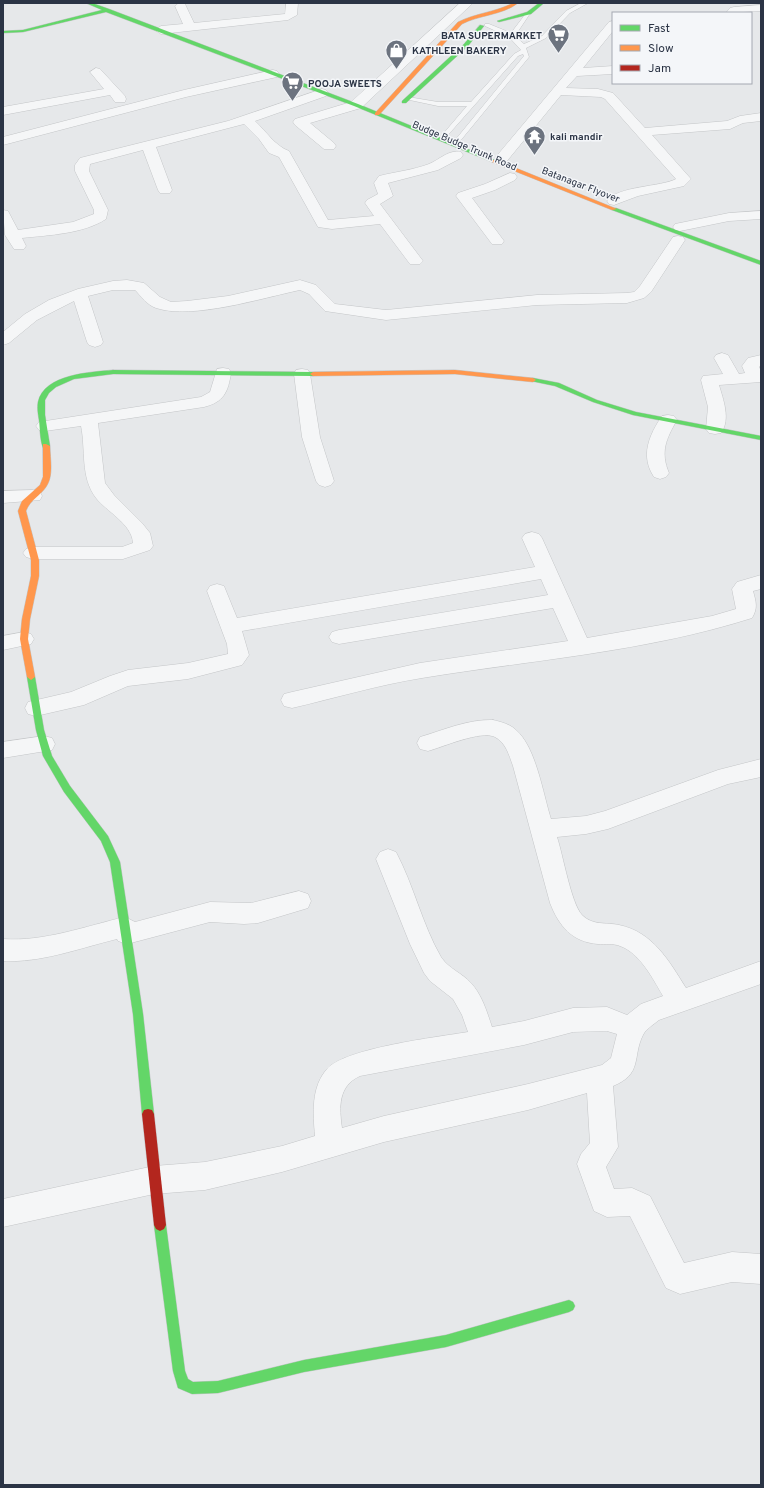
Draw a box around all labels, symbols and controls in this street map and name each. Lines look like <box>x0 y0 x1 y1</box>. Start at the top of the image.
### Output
legend <box>612 12 752 84</box>
text: Fast <box>648 21 670 37</box>
supermarket icon: BATA SUPERMARKET <box>545 22 571 55</box>
place label: BATA SUPERMARKET <box>441 30 542 43</box>
shop icon: KATHLEEN BAKERY <box>383 37 409 70</box>
text: Slow <box>648 41 674 57</box>
place label: KATHLEEN BAKERY <box>412 45 507 58</box>
text: Jam <box>648 61 671 77</box>
supermarket icon: POOJA SWEETS <box>280 70 306 103</box>
place label: POOJA SWEETS <box>308 78 382 91</box>
street label: Budge Budge Trunk Road <box>410 118 519 174</box>
temple icon: kali mandir <box>521 123 547 156</box>
place label: kali mandir <box>550 131 603 144</box>
street label: Batanagar Flyover <box>540 165 621 206</box>

